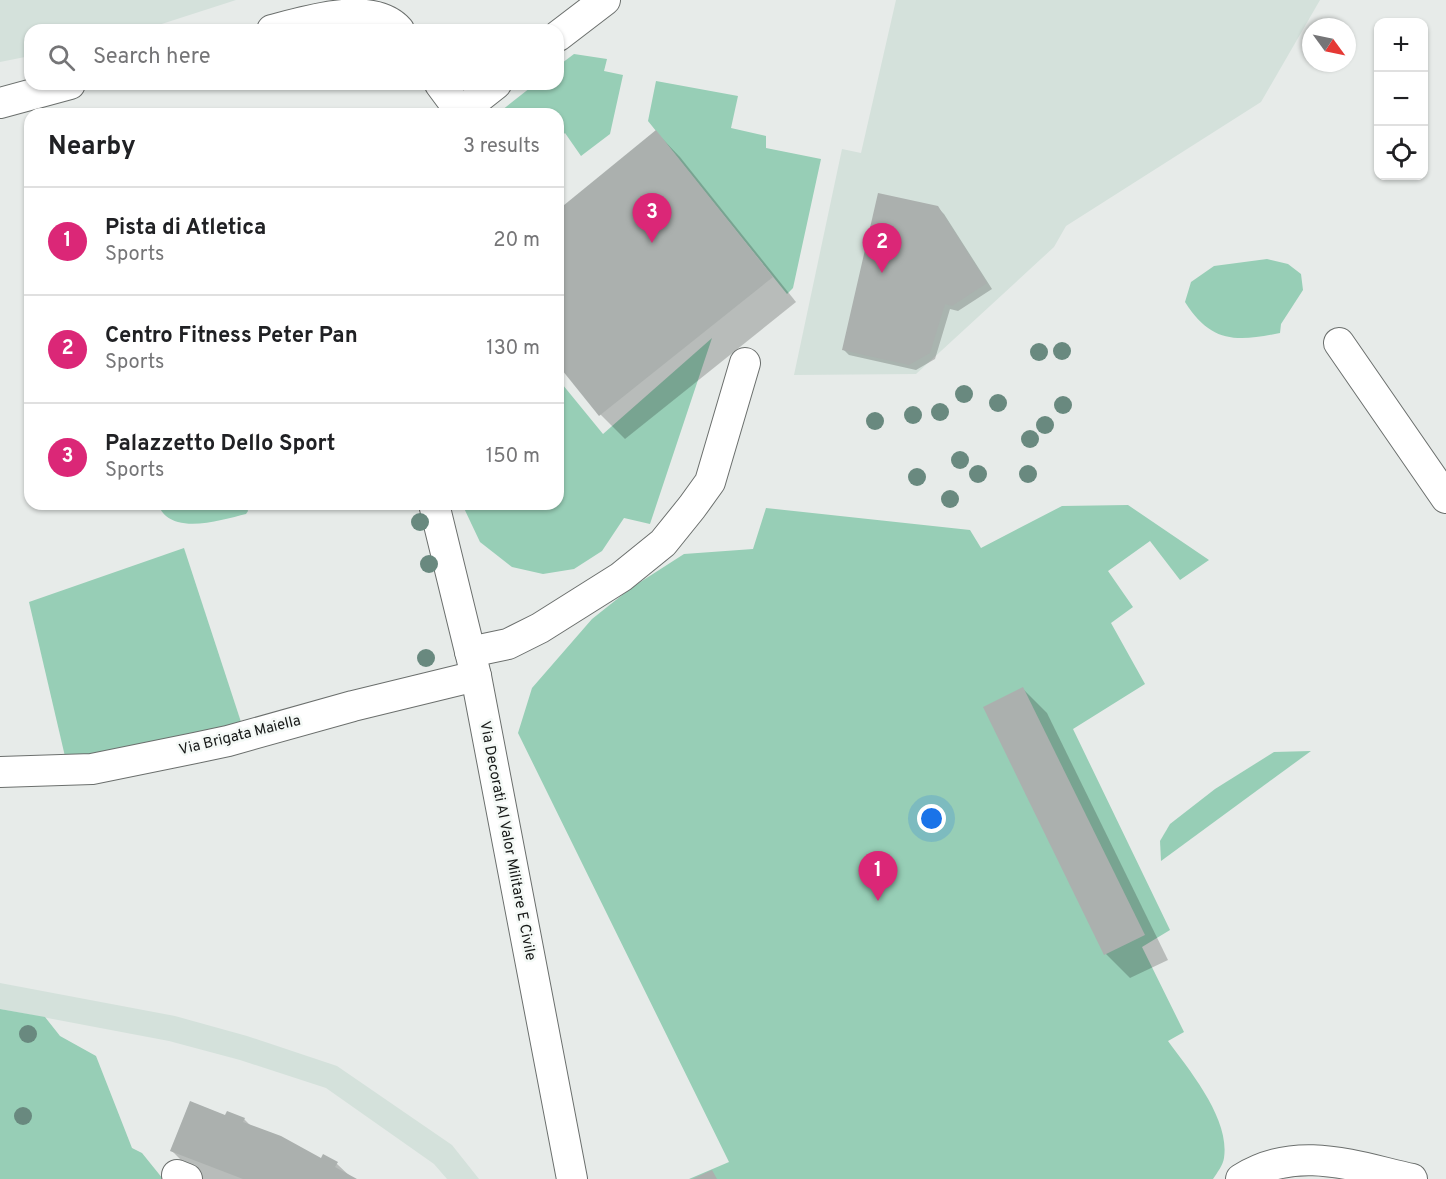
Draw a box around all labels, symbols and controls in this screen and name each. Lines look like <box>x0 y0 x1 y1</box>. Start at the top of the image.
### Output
north arrow <box>1302 18 1356 72</box>
map controls <box>1374 18 1428 180</box>
button: + <box>1374 18 1428 72</box>
search box <box>24 24 564 90</box>
icon: search <box>45 41 78 74</box>
text: Search here <box>93 44 211 71</box>
button: − <box>1374 72 1428 126</box>
button: locate <box>1374 126 1428 180</box>
text: Nearby <box>48 131 136 164</box>
text: 3 results <box>463 134 540 160</box>
pin: 3 <box>632 194 672 243</box>
text: Pista di Atletica <box>105 215 266 242</box>
pin: 2 <box>862 224 902 273</box>
text: 1 <box>64 228 72 254</box>
text: 20 m <box>493 228 540 254</box>
text: Sports <box>105 242 165 268</box>
text: Centro Fitness Peter Pan <box>105 323 358 350</box>
text: 2 <box>61 336 74 362</box>
text: 130 m <box>486 336 540 362</box>
text: Sports <box>105 350 165 376</box>
text: Palazzetto Dello Sport <box>105 431 335 458</box>
text: 3 <box>62 444 74 470</box>
text: 150 m <box>486 444 540 470</box>
text: Sports <box>105 458 165 484</box>
street label: Via Brigata Maiella <box>177 712 303 760</box>
street label: Via Decorati Al Valor Militare E Civile <box>474 720 540 962</box>
your location <box>917 804 946 833</box>
pin: 1 <box>858 852 898 901</box>

